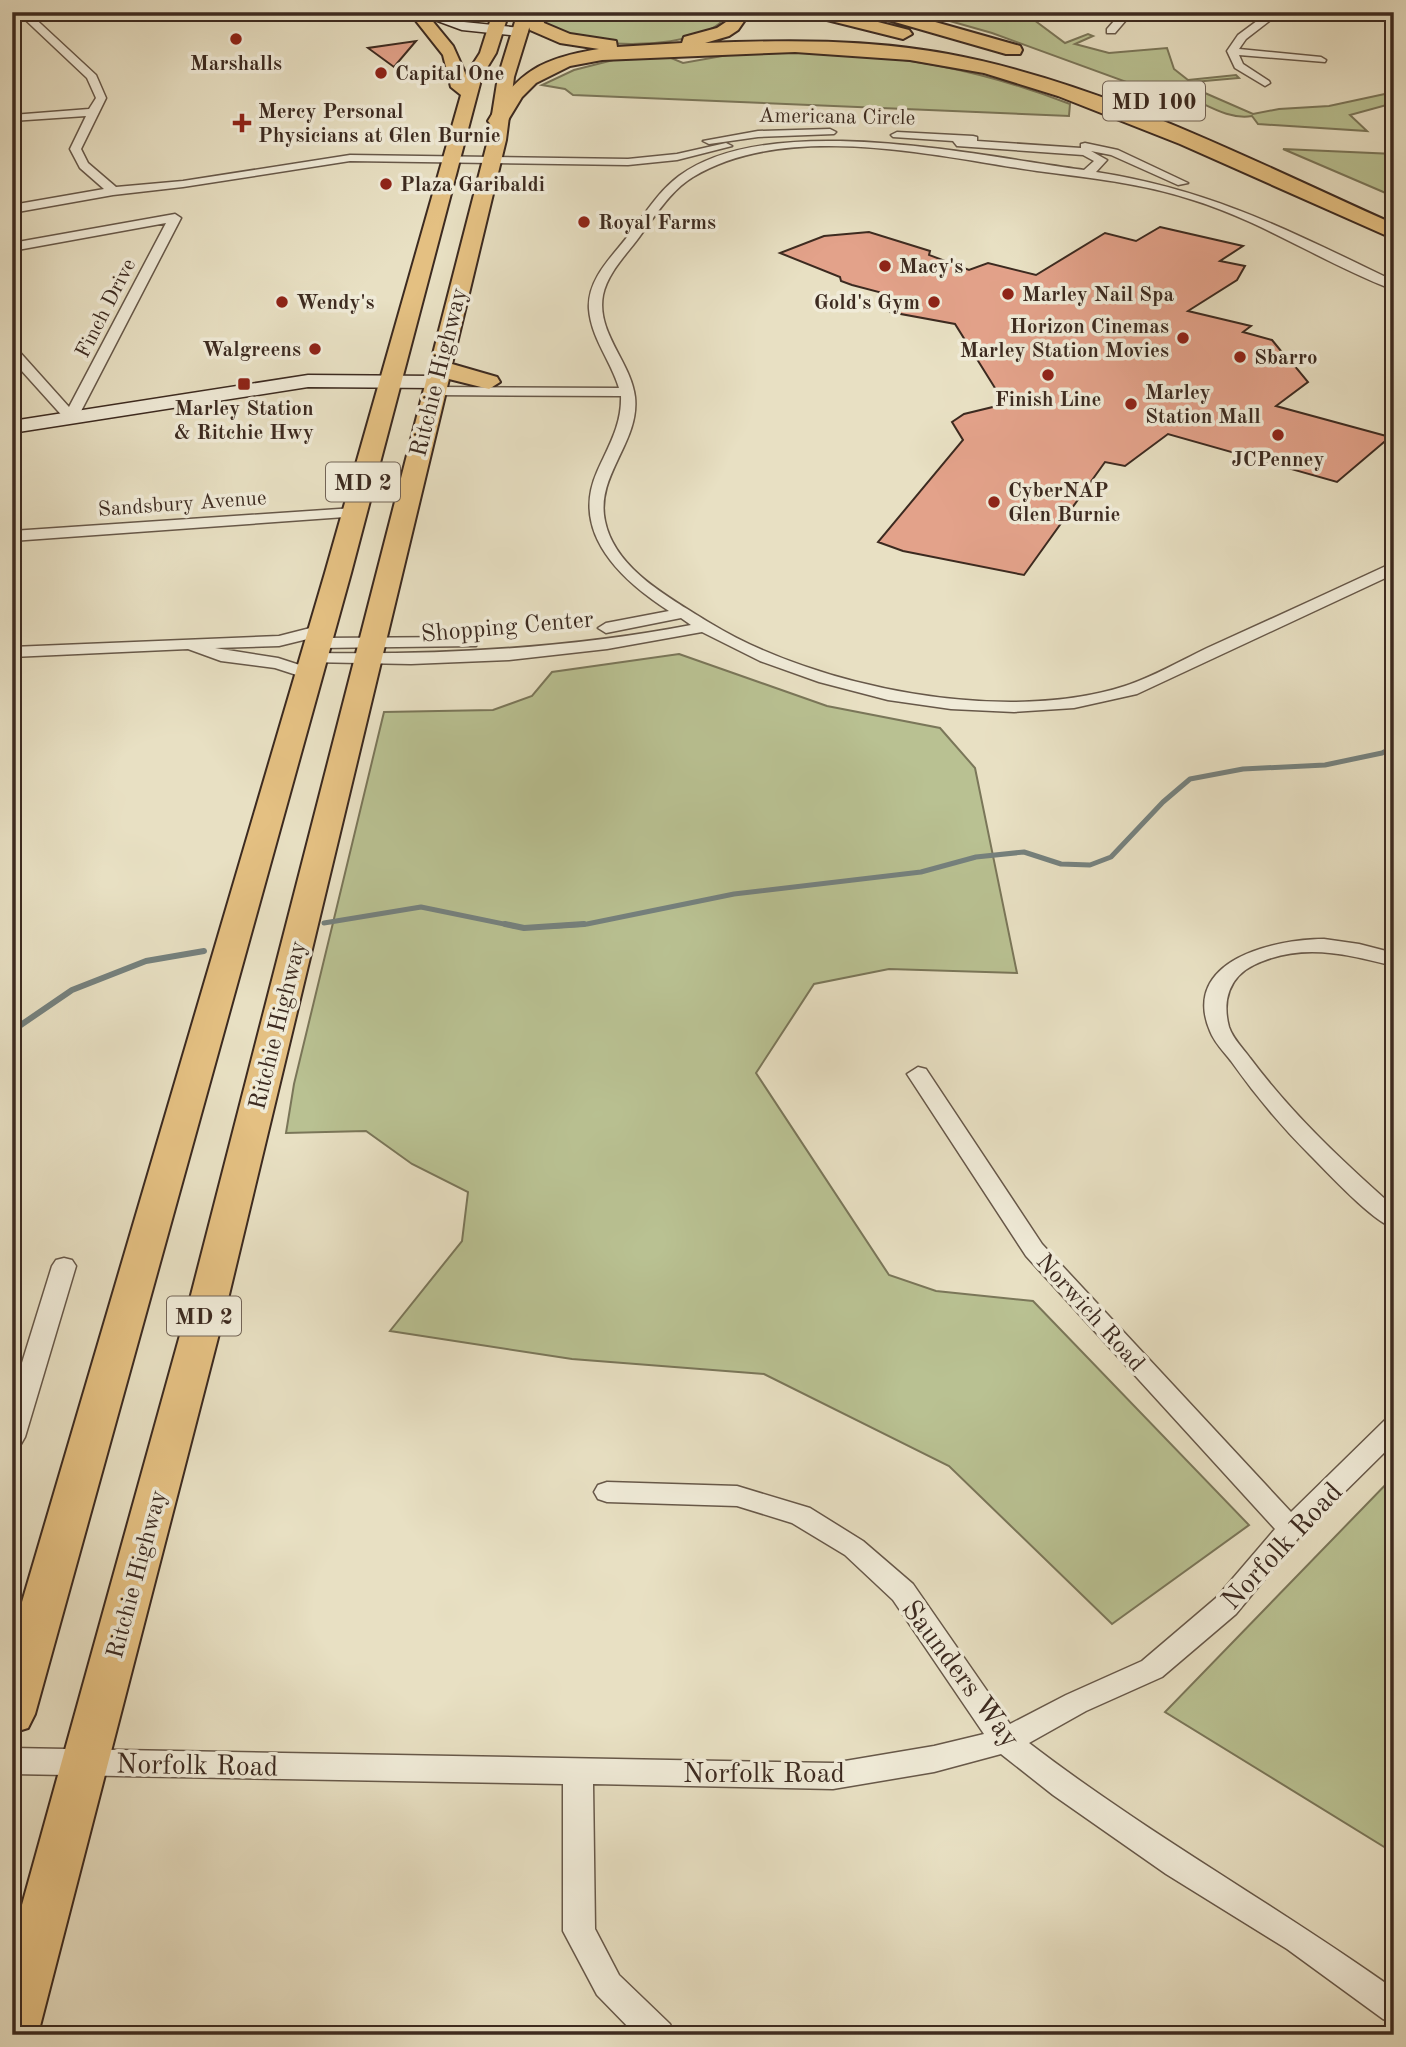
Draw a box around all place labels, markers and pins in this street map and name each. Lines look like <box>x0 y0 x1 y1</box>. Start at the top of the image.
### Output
marker: Marshalls <box>228 31 244 47</box>
place label: Marshalls <box>190 54 282 75</box>
place label: Capital One <box>395 64 504 85</box>
marker: Capital One <box>373 65 389 81</box>
place label: Mercy Personal Physicians at Glen Burnie <box>258 102 501 147</box>
marker: Mercy Personal Physicians at Glen Burnie <box>232 113 252 133</box>
place label: Plaza Garibaldi <box>400 175 545 196</box>
marker: Plaza Garibaldi <box>378 176 394 192</box>
place label: Royal Farms <box>598 213 716 234</box>
marker: Royal Farms <box>576 214 592 230</box>
place label: Macy's <box>899 257 963 278</box>
marker: Macy's <box>877 258 893 274</box>
place label: Marley Nail Spa <box>1022 285 1174 306</box>
marker: Marley Nail Spa <box>1000 286 1016 302</box>
place label: Wendy's <box>296 293 375 314</box>
place label: Gold's Gym <box>814 293 920 314</box>
marker: Wendy's <box>274 294 290 310</box>
marker: Gold's Gym <box>926 294 942 310</box>
place label: Horizon Cinemas Marley Station Movies <box>960 317 1169 362</box>
marker: Horizon Cinemas Marley Station Movies <box>1175 330 1191 346</box>
place label: Walgreens <box>202 340 301 361</box>
marker: Walgreens <box>307 341 323 357</box>
place label: Sbarro <box>1254 348 1318 369</box>
marker: Sbarro <box>1232 349 1248 365</box>
marker: Finish Line <box>1040 367 1056 383</box>
marker: Marley Station & Ritchie Hwy <box>236 376 252 392</box>
place label: Marley Station Mall <box>1145 383 1261 428</box>
place label: Finish Line <box>995 390 1101 411</box>
marker: Marley Station Mall <box>1123 396 1139 412</box>
place label: Marley Station & Ritchie Hwy <box>174 399 314 444</box>
marker: JCPenney <box>1270 427 1286 443</box>
place label: JCPenney <box>1231 450 1325 471</box>
place label: CyberNAP Glen Burnie <box>1008 481 1120 526</box>
marker: CyberNAP Glen Burnie <box>986 494 1002 510</box>

